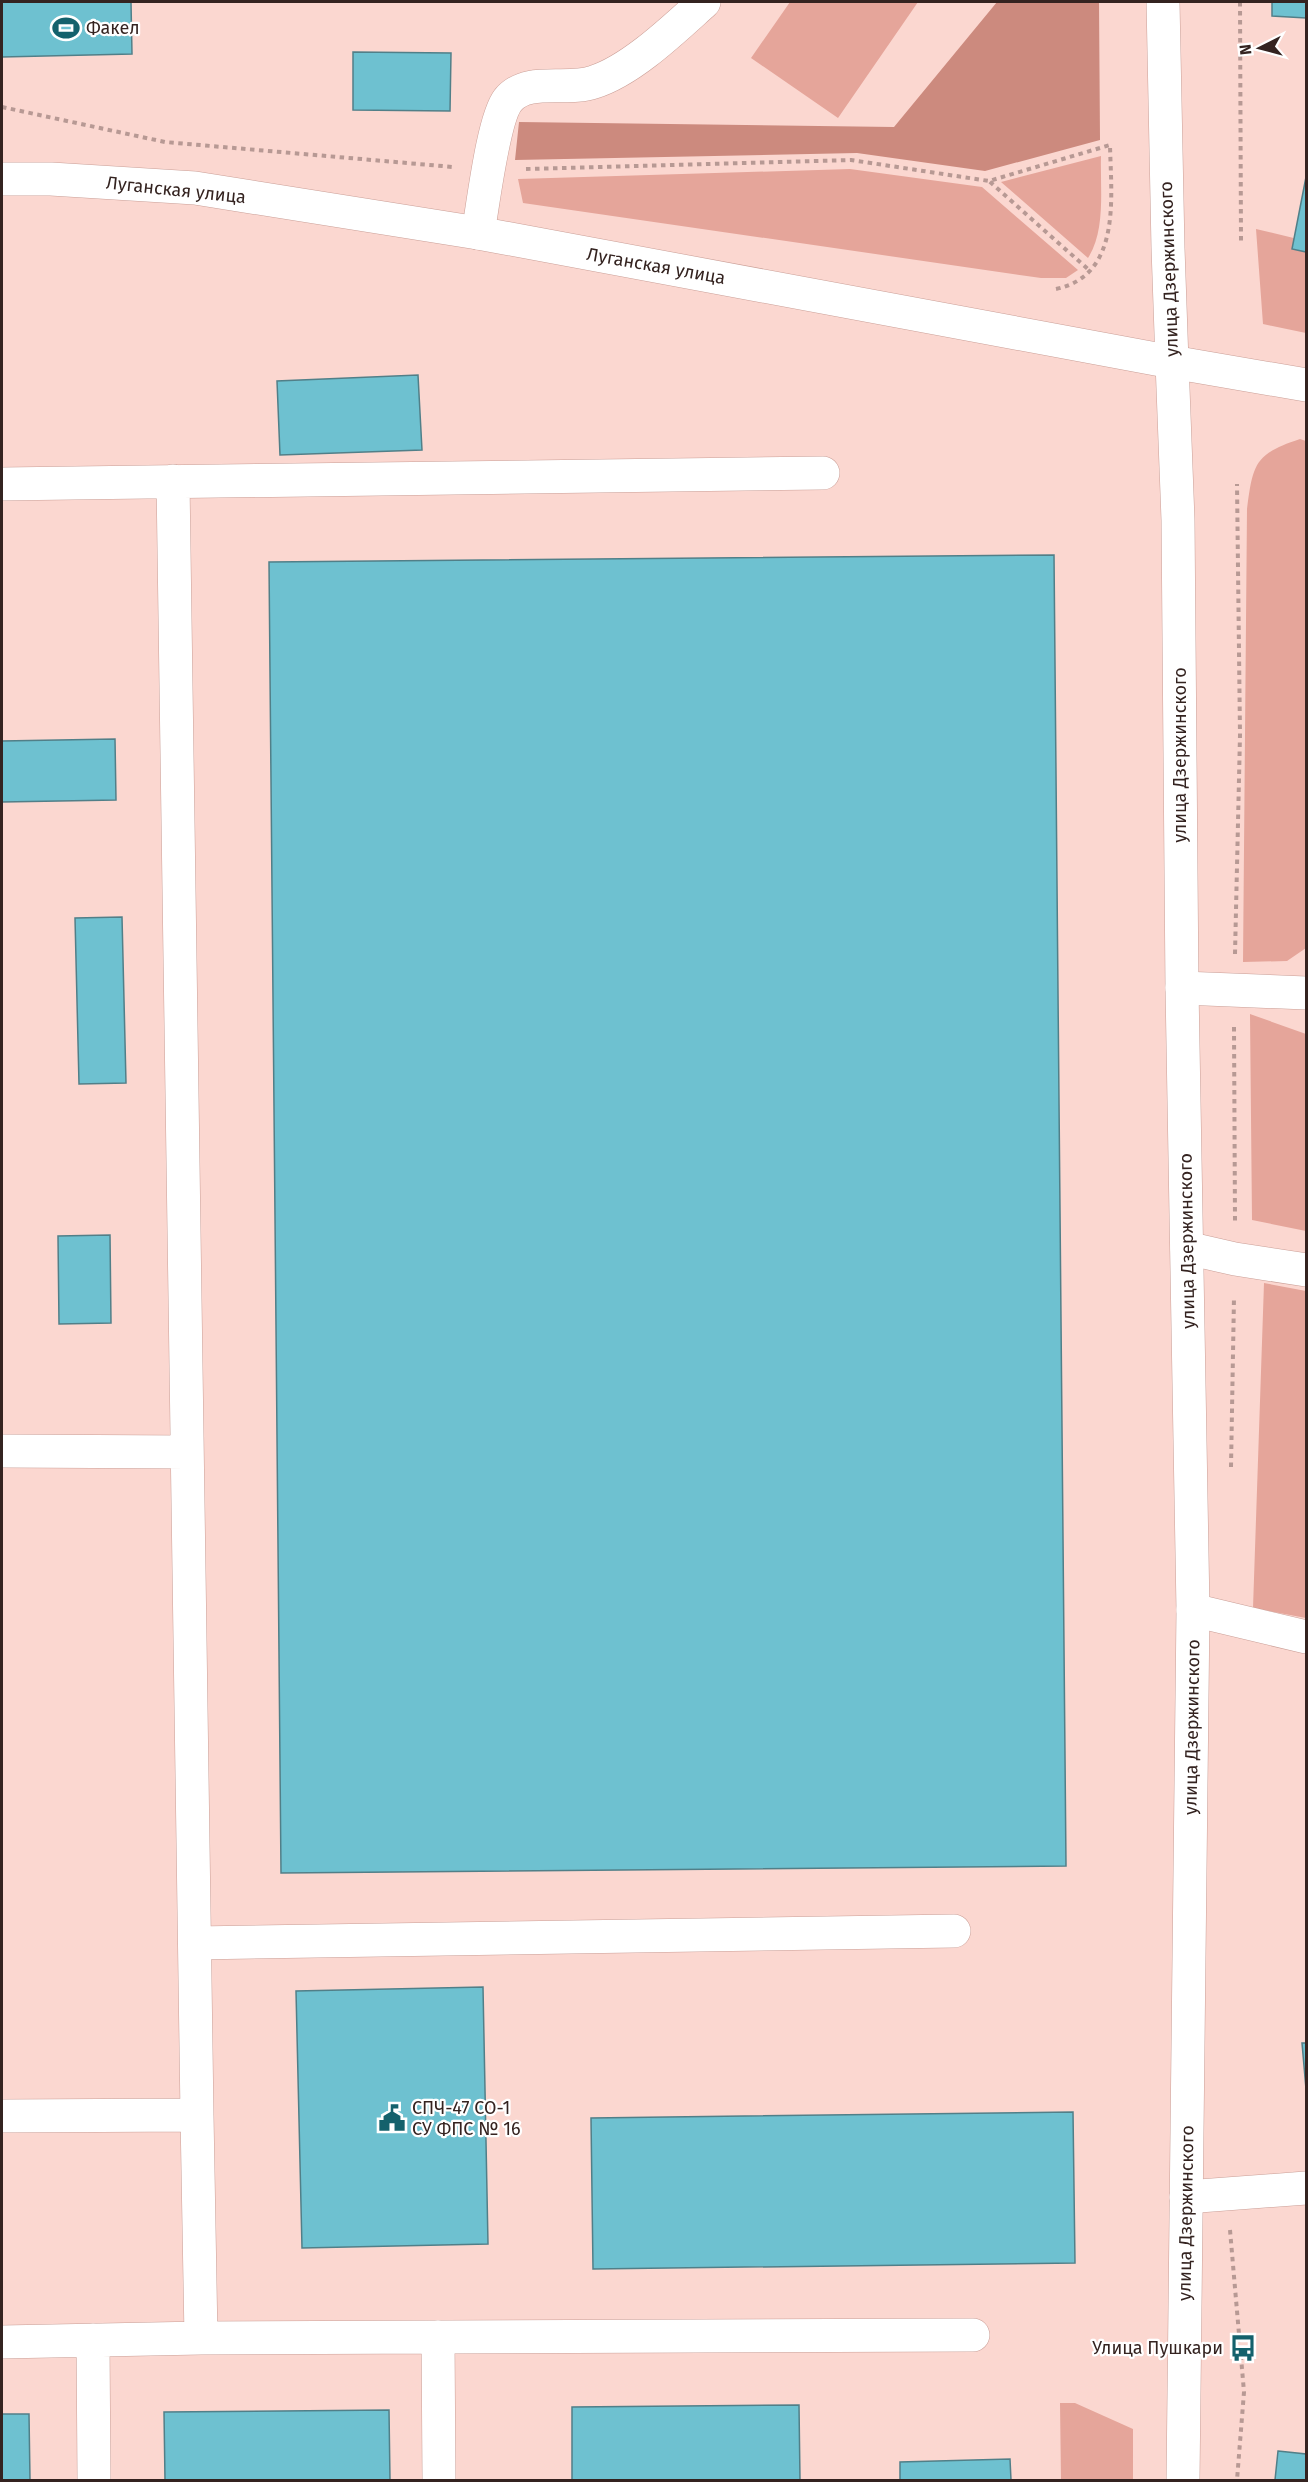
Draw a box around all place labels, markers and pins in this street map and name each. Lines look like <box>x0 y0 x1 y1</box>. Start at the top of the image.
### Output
sports icon: Факел <box>51 13 81 43</box>
place label: Факел <box>86 17 140 39</box>
place label: СПЧ-47 СО-1 СУ ФПС № 16 <box>412 2097 521 2140</box>
public building icon: СПЧ-47 СО-1 СУ ФПС № 16 <box>377 2103 407 2133</box>
bus stop icon: Улица Пушкари <box>1228 2333 1258 2363</box>
place label: Улица Пушкари <box>1092 2337 1223 2359</box>

